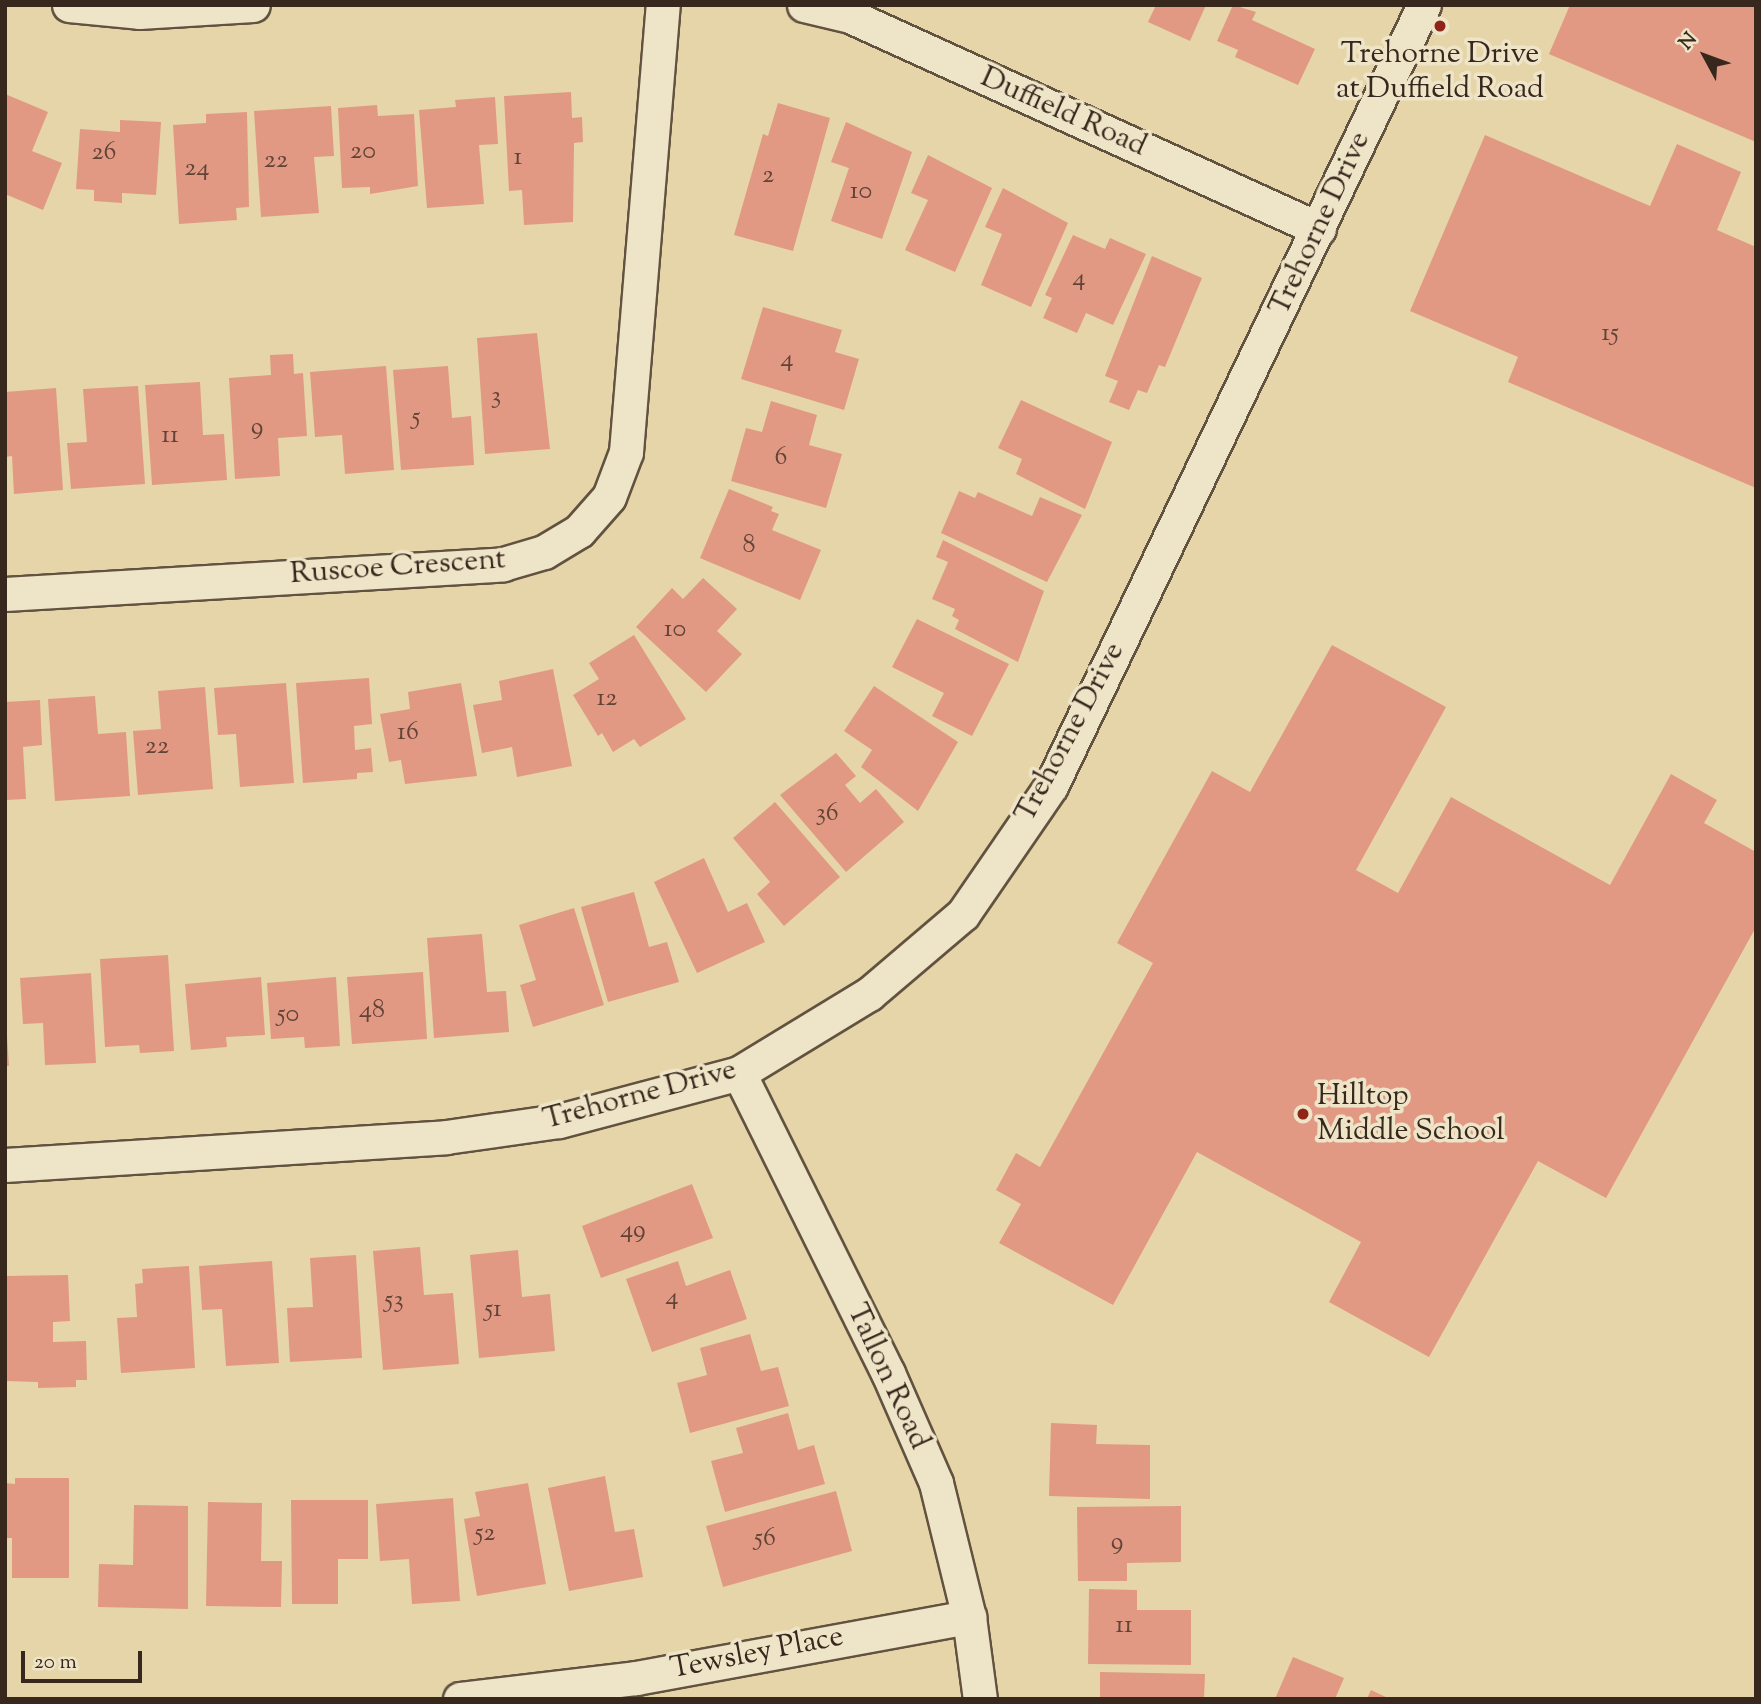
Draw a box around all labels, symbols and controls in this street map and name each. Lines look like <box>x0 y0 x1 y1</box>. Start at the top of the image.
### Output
marker: Trehorne Drive at Duffield Road <box>1432 18 1448 34</box>
north arrow <box>1670 21 1740 91</box>
text: N <box>1674 27 1704 56</box>
place label: Trehorne Drive at Duffield Road <box>1336 37 1544 107</box>
street label: Duffield Road <box>974 60 1152 166</box>
street label: Trehorne Drive <box>1263 126 1379 322</box>
house number: 20 <box>350 136 376 168</box>
house number: 26 <box>91 137 117 169</box>
house number: 1 <box>514 142 522 174</box>
house number: 22 <box>264 145 288 177</box>
house number: 24 <box>184 153 210 185</box>
house number: 2 <box>762 160 774 192</box>
house number: 10 <box>850 176 872 208</box>
house number: 4 <box>1072 263 1086 295</box>
house number: 15 <box>1601 318 1619 350</box>
house number: 4 <box>780 344 794 376</box>
house number: 3 <box>491 381 501 413</box>
house number: 5 <box>412 402 420 434</box>
house number: 9 <box>251 412 263 444</box>
house number: 11 <box>161 420 179 452</box>
house number: 6 <box>775 442 787 474</box>
house number: 8 <box>743 530 755 562</box>
street label: Ruscoe Crescent <box>289 543 507 593</box>
house number: 10 <box>664 614 686 646</box>
street label: Trehorne Drive <box>1009 637 1133 829</box>
house number: 12 <box>596 683 618 715</box>
house number: 16 <box>397 717 419 749</box>
house number: 22 <box>145 731 169 763</box>
house number: 36 <box>815 798 839 830</box>
house number: 48 <box>359 995 385 1027</box>
house number: 50 <box>277 999 299 1031</box>
street label: Trehorne Drive <box>539 1053 741 1139</box>
place label: Hilltop Middle School <box>1317 1079 1505 1150</box>
marker: Hilltop Middle School <box>1295 1106 1311 1122</box>
house number: 49 <box>620 1215 646 1247</box>
house number: 4 <box>665 1282 679 1314</box>
house number: 53 <box>384 1285 404 1317</box>
house number: 51 <box>484 1294 502 1326</box>
street label: Tallon Road <box>838 1298 936 1456</box>
house number: 52 <box>474 1518 496 1550</box>
house number: 56 <box>754 1523 776 1555</box>
house number: 9 <box>1111 1527 1123 1559</box>
house number: 11 <box>1115 1610 1133 1642</box>
street label: Tewsley Place <box>667 1620 847 1688</box>
scale bar <box>24 1638 145 1682</box>
text: 20 m <box>34 1648 77 1678</box>

